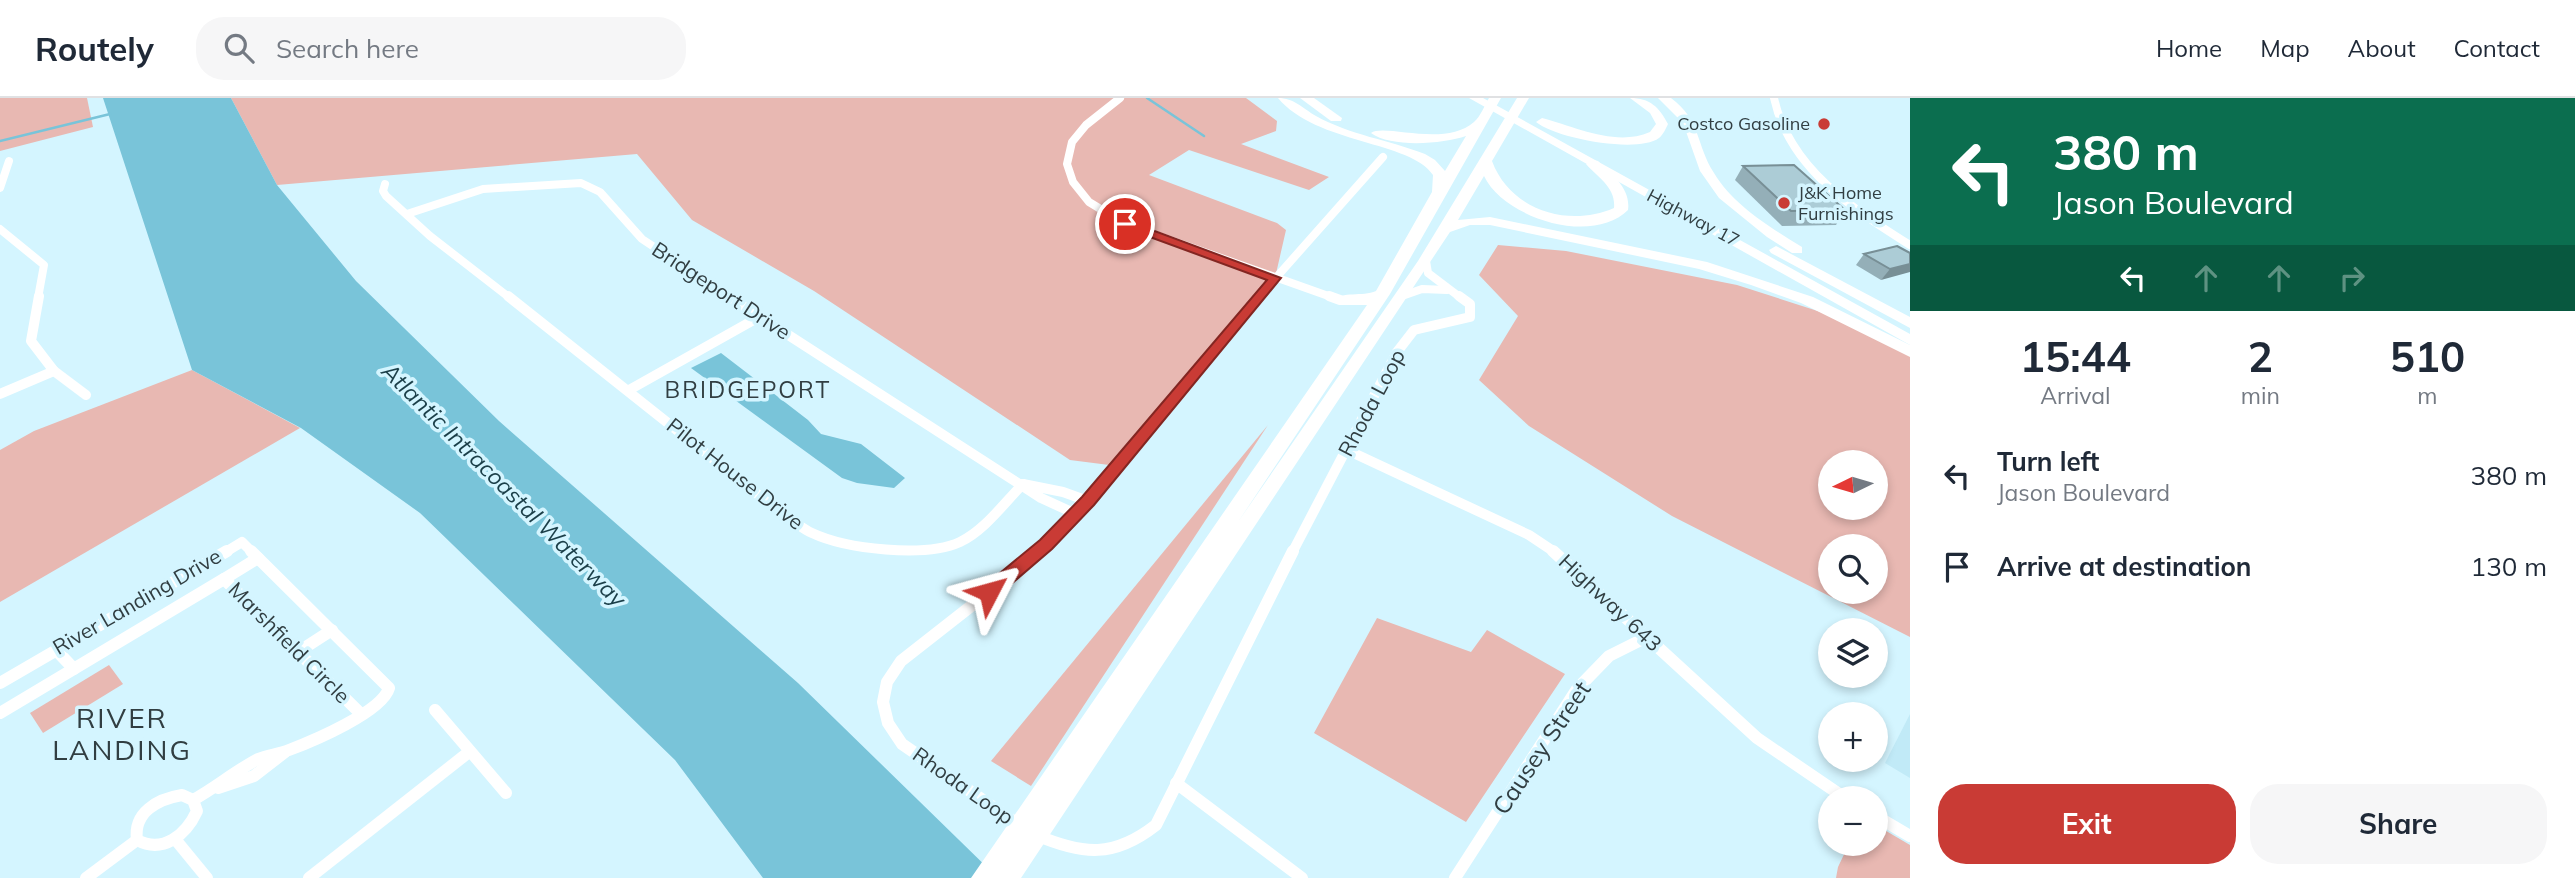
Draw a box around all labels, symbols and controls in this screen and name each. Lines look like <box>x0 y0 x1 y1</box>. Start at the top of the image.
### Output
search box <box>196 17 686 80</box>
text: Routely <box>35 28 154 69</box>
icon: search <box>220 29 258 67</box>
text: Search here <box>276 32 419 65</box>
text: Home <box>2156 33 2222 63</box>
text: Map <box>2260 33 2310 63</box>
text: About <box>2348 33 2416 63</box>
text: Contact <box>2454 33 2540 63</box>
place label: Costco Gasoline <box>1677 112 1810 135</box>
marker: Costco Gasoline <box>1816 116 1832 132</box>
text: 380 m <box>2053 121 2199 182</box>
icon: left <box>1938 126 2029 217</box>
place label: J&K Home Furnishings <box>1798 181 1894 225</box>
text: Jason Boulevard <box>2053 182 2294 222</box>
street label: Highway 17 <box>1643 184 1743 252</box>
pin <box>1095 194 1155 254</box>
marker: J&K Home Furnishings <box>1776 195 1792 211</box>
icon: arrive <box>1106 205 1144 243</box>
street label: Bridgeport Drive <box>647 236 796 345</box>
icon: left <box>2114 259 2152 297</box>
icon: ahead <box>2187 259 2225 297</box>
icon: ahead <box>2260 259 2298 297</box>
icon: right <box>2333 259 2371 297</box>
text: 15:44 <box>2020 330 2131 383</box>
text: 2 <box>2248 330 2273 383</box>
text: 510 <box>2390 330 2465 383</box>
street label: Rhoda Loop <box>1332 345 1410 460</box>
water label: Atlantic Intracoastal Waterway <box>375 356 633 613</box>
district label: BRIDGEPORT <box>665 375 831 404</box>
text: Arrival <box>2040 381 2111 410</box>
text: min <box>2241 381 2280 410</box>
text: m <box>2417 381 2438 410</box>
street label: Pilot House Drive <box>662 412 809 535</box>
text: Turn left <box>1997 445 2099 478</box>
north arrow <box>1818 450 1888 520</box>
map controls <box>1818 450 1888 856</box>
icon: left <box>1938 457 1976 495</box>
text: 380 m <box>2471 459 2547 492</box>
text: Jason Boulevard <box>1997 478 2170 507</box>
button: search <box>1818 534 1888 604</box>
street label: River Landing Drive <box>48 542 225 660</box>
street label: Highway 643 <box>1554 548 1667 656</box>
icon: arrive <box>1938 548 1976 586</box>
text: Arrive at destination <box>1997 550 2252 583</box>
text: 130 m <box>2471 550 2547 583</box>
position arrow <box>952 555 1026 629</box>
street label: Marshfield Circle <box>224 576 356 708</box>
button: layers <box>1818 618 1888 688</box>
street label: Causey Street <box>1486 675 1597 820</box>
district label: RIVER LANDING <box>52 700 192 767</box>
button: + <box>1818 702 1888 772</box>
street label: Rhoda Loop <box>908 741 1019 830</box>
button: Exit <box>1938 784 2236 864</box>
button: Share <box>2250 784 2547 864</box>
button: − <box>1818 786 1888 856</box>

